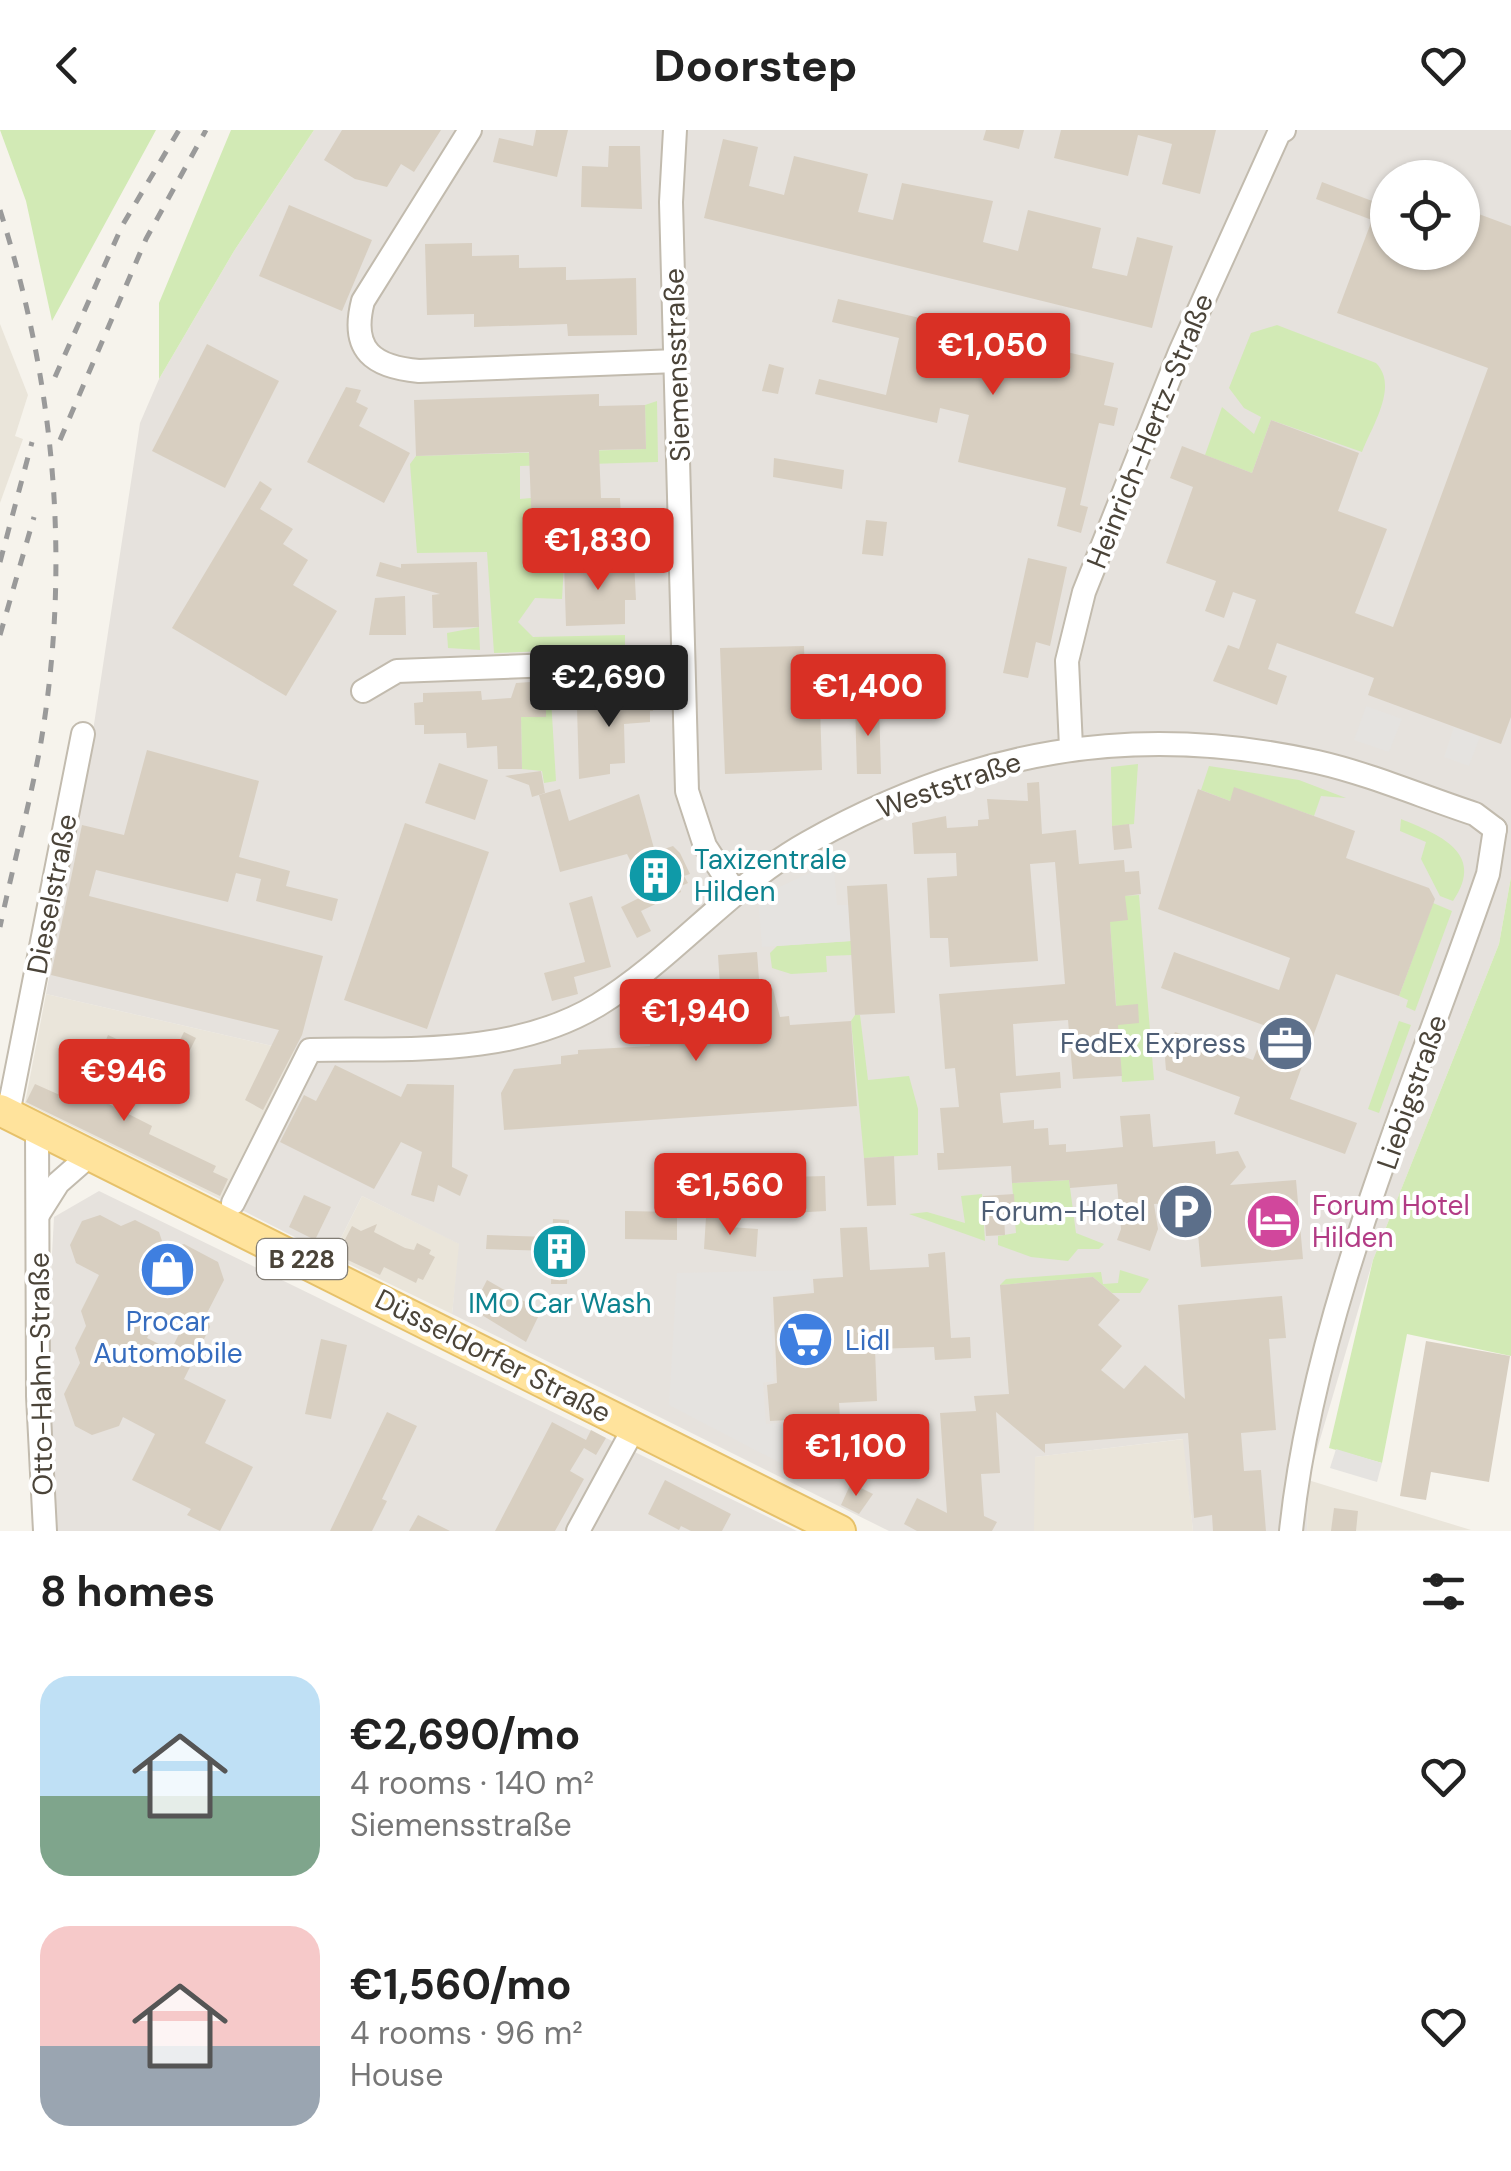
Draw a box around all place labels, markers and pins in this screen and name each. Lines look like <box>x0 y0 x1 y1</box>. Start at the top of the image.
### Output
pin: €1,050 <box>912 313 1074 398</box>
pin: €1,830 <box>517 508 679 593</box>
pin: €2,690 <box>528 645 690 730</box>
pin: €1,400 <box>787 654 949 739</box>
place label: Taxizentrale Hilden <box>694 841 847 910</box>
building icon: Taxizentrale Hilden <box>625 845 685 905</box>
pin: €1,940 <box>615 979 777 1064</box>
office icon: FedEx Express <box>1255 1013 1315 1073</box>
place label: FedEx Express <box>1060 1025 1246 1062</box>
pin: €946 <box>65 1039 183 1124</box>
pin: €1,560 <box>649 1153 811 1238</box>
parking icon: Forum-Hotel <box>1155 1181 1215 1241</box>
place label: Forum Hotel Hilden <box>1312 1187 1470 1256</box>
hotel icon: Forum Hotel Hilden <box>1243 1191 1303 1251</box>
place label: Forum-Hotel <box>981 1193 1146 1230</box>
building icon: IMO Car Wash <box>530 1222 590 1282</box>
shop icon: Procar Automobile <box>138 1240 198 1300</box>
place label: IMO Car Wash <box>468 1285 652 1322</box>
place label: Procar Automobile <box>93 1303 243 1372</box>
supermarket icon: Lidl <box>776 1310 836 1370</box>
place label: Lidl <box>845 1322 890 1359</box>
pin: €1,100 <box>775 1414 937 1499</box>

